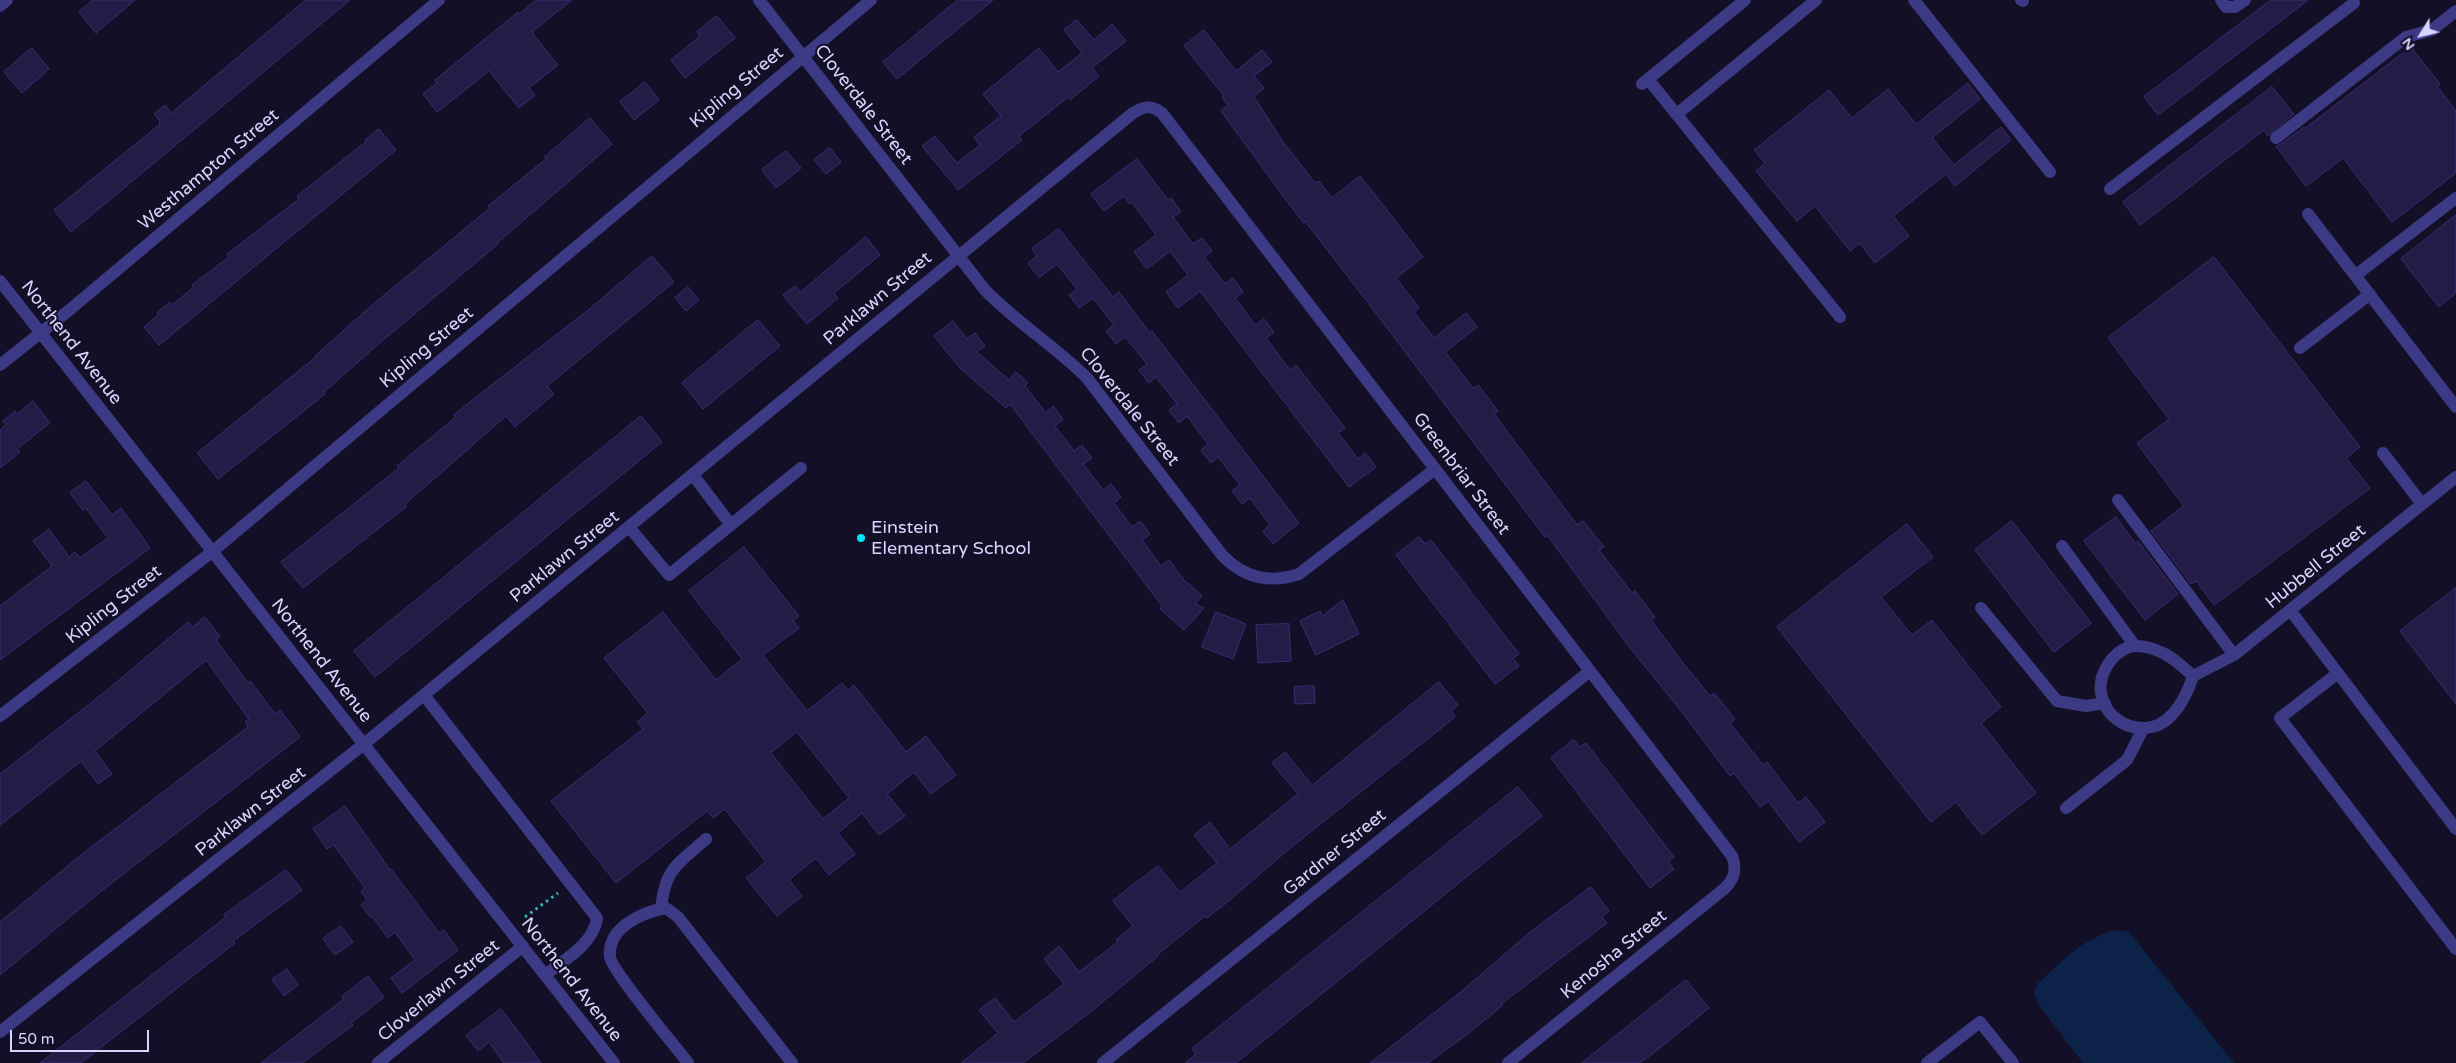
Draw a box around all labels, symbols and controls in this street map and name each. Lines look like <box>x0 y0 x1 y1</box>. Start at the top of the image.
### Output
north arrow <box>2396 10 2446 60</box>
text: N <box>2398 35 2419 54</box>
street label: Cloverdale Street <box>809 41 917 169</box>
street label: Kipling Street <box>686 43 788 133</box>
street label: Westhampton Street <box>134 105 284 235</box>
street label: Parklawn Street <box>820 248 936 350</box>
street label: Northend Avenue <box>16 277 126 409</box>
street label: Kipling Street <box>376 303 478 393</box>
street label: Cloverdale Street <box>1075 343 1183 471</box>
street label: Greenbriar Street <box>1408 409 1514 539</box>
street label: Parklawn Street <box>506 506 624 608</box>
place label: Einstein Elementary School <box>871 517 1031 560</box>
street label: Hubbell Street <box>2262 520 2370 614</box>
marker: Einstein Elementary School <box>855 532 867 544</box>
street label: Kipling Street <box>62 561 166 649</box>
street label: Northend Avenue <box>266 595 376 727</box>
street label: Parklawn Street <box>191 762 311 862</box>
street label: Gardner Street <box>1279 805 1391 901</box>
street label: Kenosha Street <box>1557 906 1671 1004</box>
street label: Northend Avenue <box>516 914 626 1046</box>
street label: Cloverlawn Street <box>374 935 504 1047</box>
scale bar <box>12 1020 151 1052</box>
text: 50 m <box>18 1030 55 1048</box>

